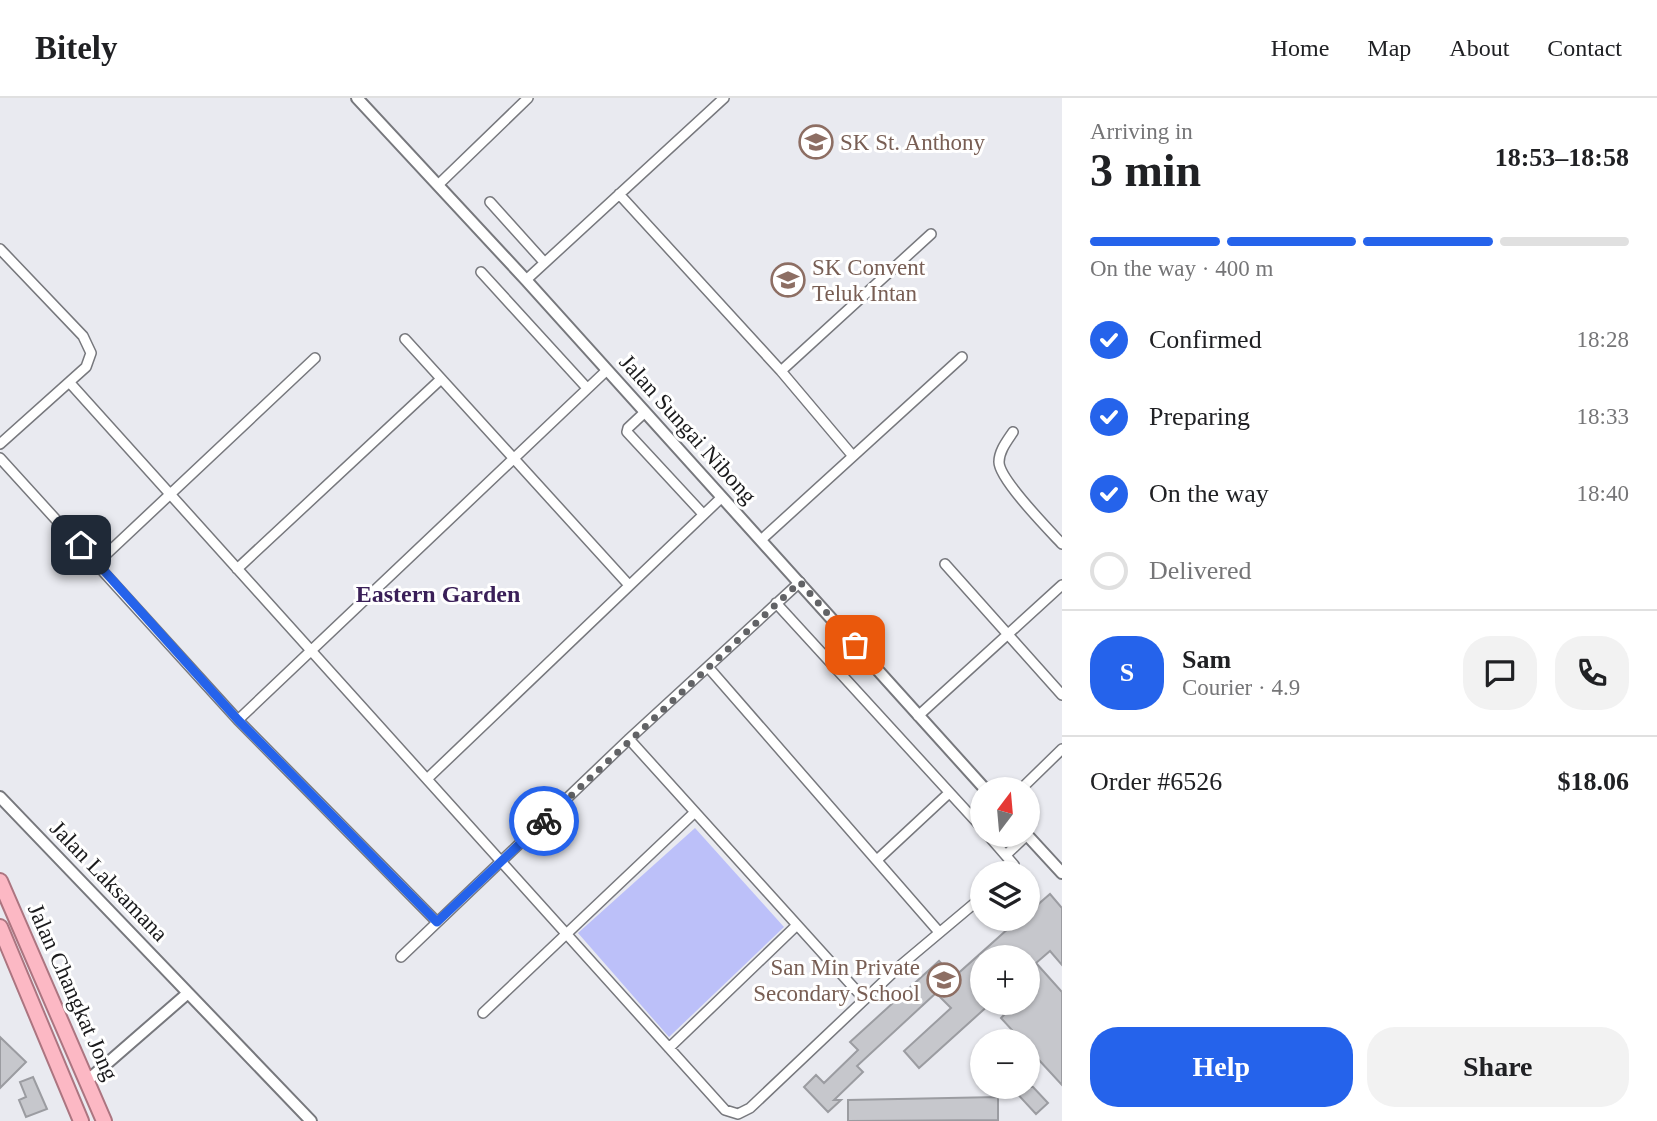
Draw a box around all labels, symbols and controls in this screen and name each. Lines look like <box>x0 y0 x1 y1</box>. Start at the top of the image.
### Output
text: Bitely <box>35 30 117 66</box>
text: Home <box>1271 35 1329 61</box>
text: Map <box>1367 35 1411 61</box>
text: About <box>1449 35 1509 61</box>
text: Contact <box>1547 35 1622 61</box>
text: Arriving in <box>1090 119 1193 144</box>
school or university icon: SK St. Anthony <box>797 123 835 161</box>
place label: SK St. Anthony <box>840 130 986 155</box>
text: 18:53–18:58 <box>1495 143 1629 172</box>
text: 3 min <box>1090 145 1201 196</box>
place label: SK Convent Teluk Intan <box>812 255 926 306</box>
text: On the way · 400 m <box>1090 256 1273 281</box>
school or university icon: SK Convent Teluk Intan <box>769 261 807 299</box>
icon: check <box>1090 321 1128 359</box>
text: Confirmed <box>1149 325 1262 354</box>
text: 18:28 <box>1577 327 1629 352</box>
street label: Jalan Sungai Nibong <box>615 349 762 509</box>
icon: check <box>1090 398 1128 436</box>
text: Preparing <box>1149 402 1250 431</box>
text: 18:33 <box>1577 404 1629 429</box>
icon: check <box>1090 475 1128 513</box>
text: On the way <box>1149 479 1269 508</box>
text: 18:40 <box>1577 481 1629 506</box>
pin <box>51 515 111 575</box>
icon: home <box>62 526 100 564</box>
text: Delivered <box>1149 556 1252 585</box>
district label: Eastern Garden <box>356 581 520 607</box>
pin <box>825 615 885 675</box>
icon: bag <box>836 626 874 664</box>
button: chat <box>1463 636 1537 710</box>
button: phone <box>1555 636 1629 710</box>
text: Sam <box>1182 645 1231 674</box>
text: S <box>1120 658 1134 687</box>
text: Courier · 4.9 <box>1182 675 1300 700</box>
text: Order #6526 <box>1090 767 1222 796</box>
text: $18.06 <box>1558 767 1629 796</box>
north arrow <box>970 777 1040 847</box>
map controls <box>970 777 1040 1099</box>
courier <box>509 786 579 856</box>
icon: bike <box>525 802 563 840</box>
street label: Jalan Laksamana <box>45 816 173 946</box>
button: layers <box>970 861 1040 931</box>
street label: Jalan Changkat Jong <box>23 900 123 1084</box>
button: + <box>970 945 1040 1015</box>
place label: San Min Private Secondary School <box>753 955 920 1006</box>
school or university icon: San Min Private Secondary School <box>925 961 963 999</box>
button: Help <box>1090 1027 1353 1107</box>
button: Share <box>1367 1027 1629 1107</box>
button: − <box>970 1029 1040 1099</box>

